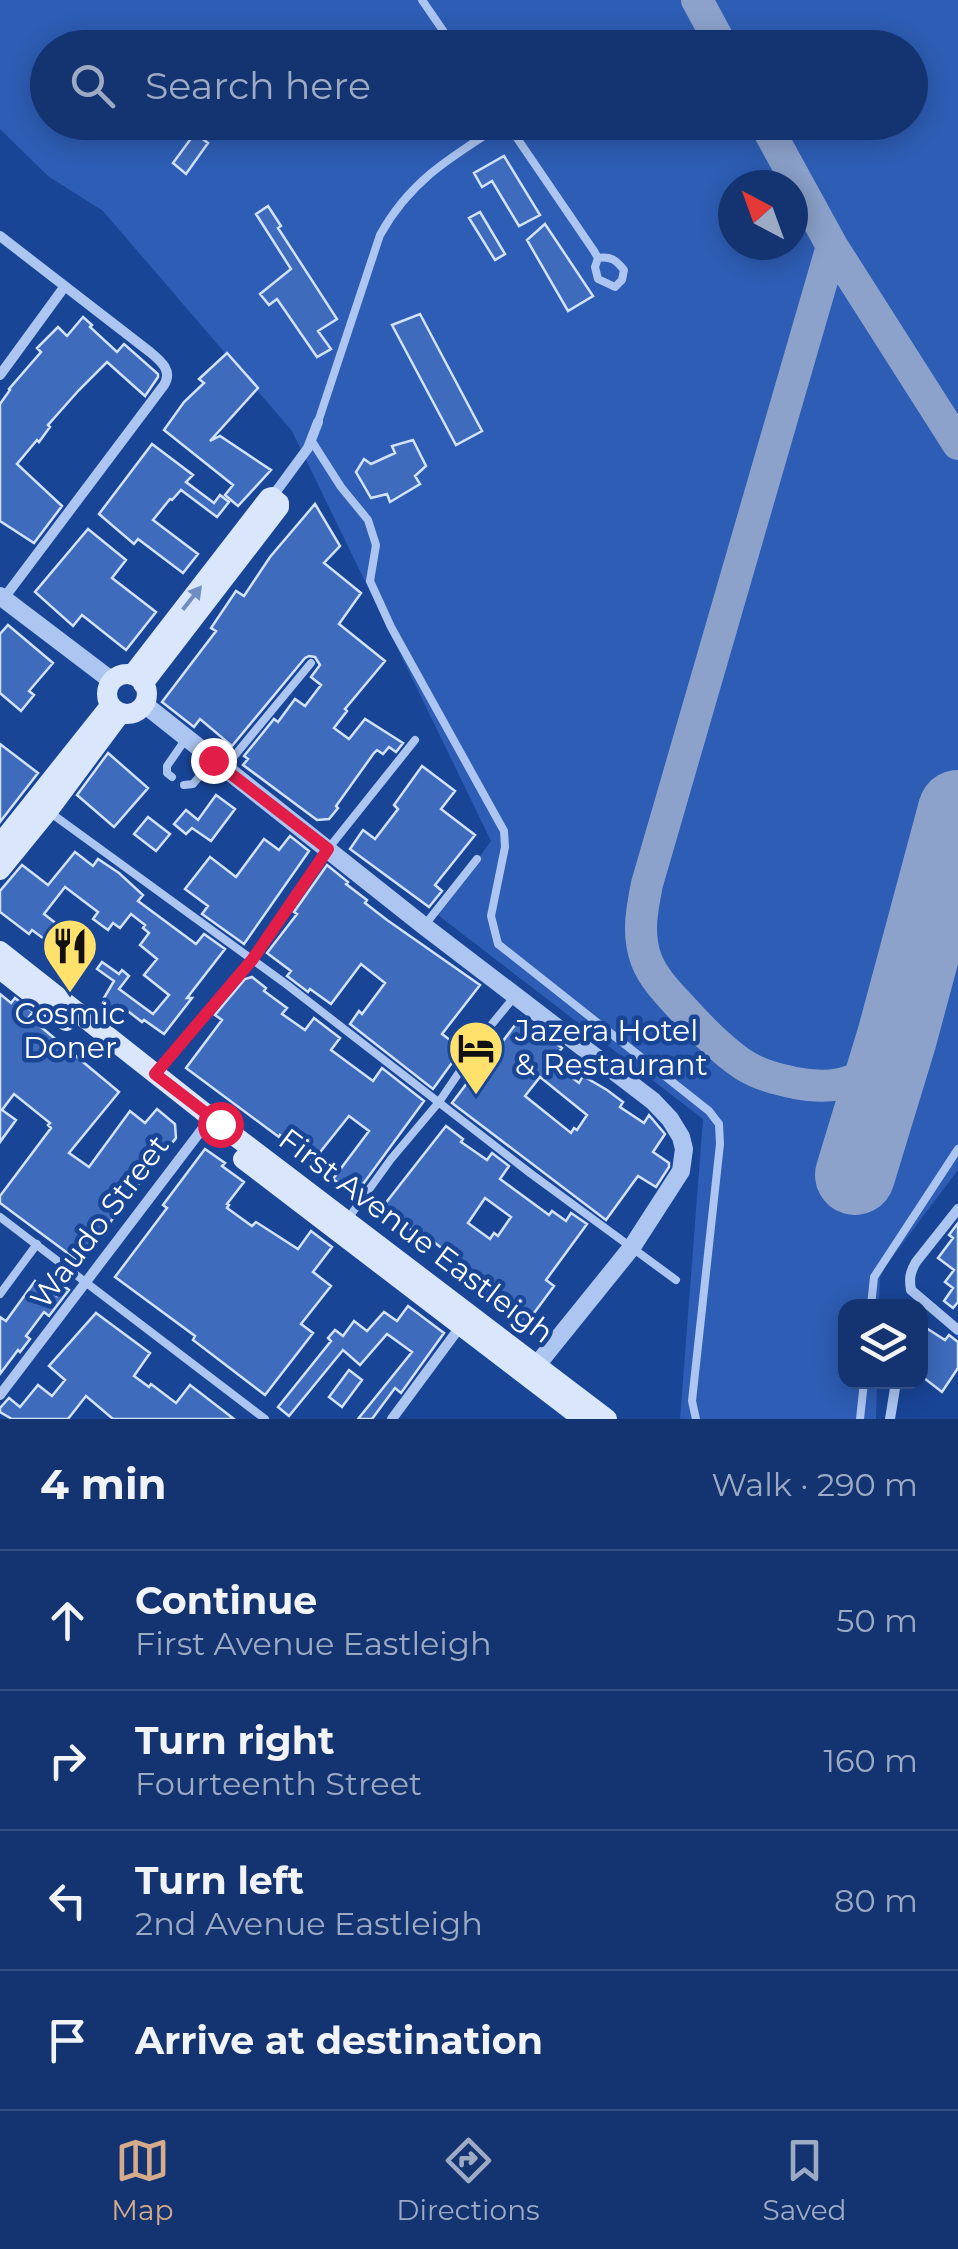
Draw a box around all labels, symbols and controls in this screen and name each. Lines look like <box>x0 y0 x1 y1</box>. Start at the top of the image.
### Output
search box <box>30 30 928 140</box>
icon: search <box>65 58 120 113</box>
text: Search here <box>145 62 371 109</box>
north arrow <box>718 170 808 260</box>
one-way arrow <box>181 585 201 611</box>
route end <box>191 738 237 784</box>
restaurant icon: Cosmic Doner <box>40 916 100 995</box>
place label: Cosmic Doner <box>15 995 125 1066</box>
place label: Jazera Hotel & Restaurant <box>514 1012 708 1083</box>
hotel icon: Jazera Hotel & Restaurant <box>446 1018 506 1097</box>
route start <box>198 1102 244 1148</box>
street label: First Avenue Eastleigh <box>272 1120 561 1351</box>
street label: Waudo Street <box>22 1128 177 1316</box>
map controls <box>838 1299 928 1389</box>
button: layers <box>838 1299 928 1389</box>
text: 4 min <box>40 1458 167 1510</box>
text: Walk · 290 m <box>712 1465 918 1504</box>
text: Continue <box>135 1577 317 1624</box>
icon: ahead <box>40 1593 95 1648</box>
text: 50 m <box>836 1601 918 1640</box>
text: First Avenue Eastleigh <box>135 1624 492 1663</box>
text: Turn right <box>135 1717 334 1764</box>
icon: right <box>40 1733 95 1788</box>
text: 160 m <box>823 1741 918 1780</box>
text: Fourteenth Street <box>135 1764 422 1803</box>
text: Turn left <box>135 1857 304 1904</box>
icon: left <box>40 1873 95 1928</box>
text: 80 m <box>834 1881 918 1920</box>
text: 2nd Avenue Eastleigh <box>135 1904 483 1943</box>
icon: arrive <box>40 2013 95 2068</box>
text: Arrive at destination <box>135 2017 543 2064</box>
tab: Map <box>111 2133 174 2227</box>
tab: Directions <box>396 2133 540 2227</box>
tab: Saved <box>762 2133 847 2227</box>

